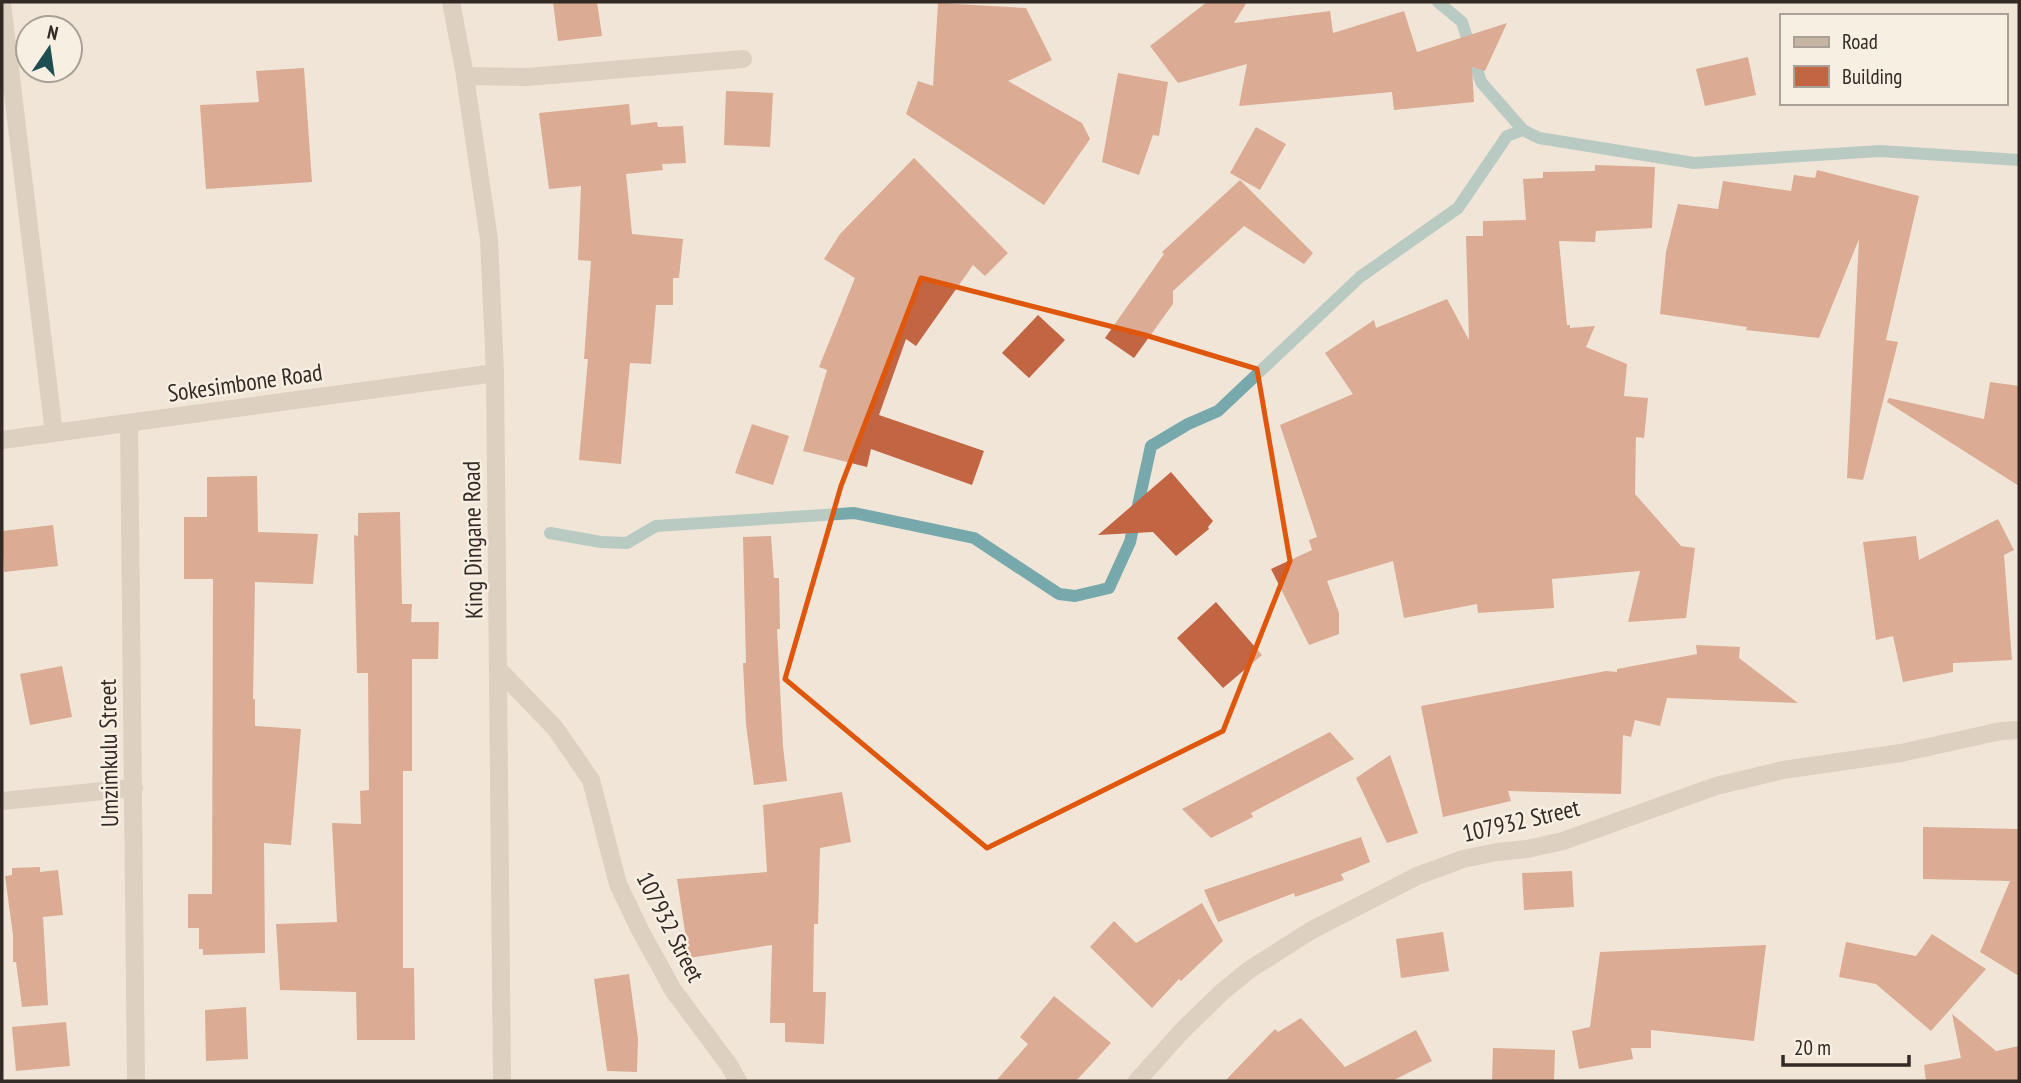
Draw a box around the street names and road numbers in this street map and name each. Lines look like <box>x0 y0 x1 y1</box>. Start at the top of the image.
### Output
street label: Sokesimbone Road <box>166 356 324 409</box>
street label: King Dingane Road <box>456 461 489 619</box>
street label: Umzimkulu Street <box>92 678 125 827</box>
street label: 107932 Street <box>1459 792 1583 849</box>
street label: 107932 Street <box>629 866 712 987</box>

